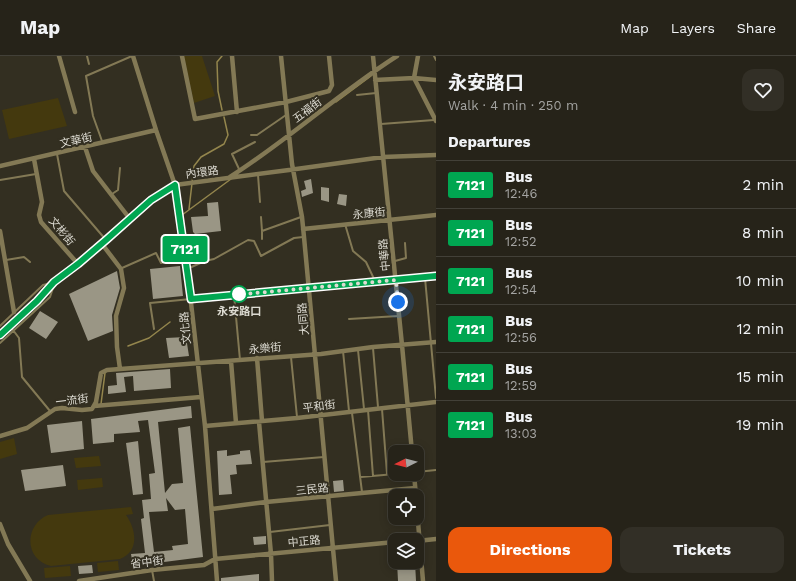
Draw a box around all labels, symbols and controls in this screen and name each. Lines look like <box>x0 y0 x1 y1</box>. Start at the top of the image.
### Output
text: Map <box>20 16 60 39</box>
text: Map <box>620 20 649 36</box>
text: Layers <box>671 20 715 36</box>
text: Share <box>737 20 776 36</box>
button: heart <box>742 69 784 111</box>
text: 永安路口 <box>448 71 524 94</box>
street label: 五福街 <box>290 95 324 126</box>
text: Walk · 4 min · 250 m <box>448 98 578 113</box>
street label: 文華街 <box>59 130 94 151</box>
text: Departures <box>448 133 531 151</box>
street label: 內環路 <box>185 164 219 181</box>
text: Bus <box>505 168 532 186</box>
text: 2 min <box>743 176 784 194</box>
text: 7121 <box>456 177 485 193</box>
text: 12:46 <box>505 186 537 201</box>
street label: 永康街 <box>352 205 386 222</box>
street label: 文彬街 <box>46 215 77 248</box>
text: Bus <box>505 216 532 234</box>
text: 8 min <box>742 224 784 242</box>
text: 7121 <box>456 225 485 241</box>
text: 12:52 <box>505 234 537 249</box>
line badge: 7121 <box>157 236 213 262</box>
street label: 中華路 <box>377 238 392 272</box>
text: 7121 <box>171 241 199 257</box>
text: Bus <box>505 264 532 282</box>
text: 10 min <box>736 272 784 290</box>
text: 7121 <box>456 273 485 289</box>
text: 12:54 <box>505 282 537 297</box>
marker: 永安路口 <box>230 285 248 303</box>
your location <box>388 292 408 312</box>
street label: 大同路 <box>296 302 311 336</box>
place label: 永安路口 <box>217 305 261 318</box>
street label: 文化路 <box>178 311 193 345</box>
text: Bus <box>505 312 532 330</box>
text: 12 min <box>737 320 784 338</box>
text: 7121 <box>456 321 485 337</box>
text: 12:56 <box>505 330 537 345</box>
street label: 永樂街 <box>248 341 282 356</box>
text: Bus <box>505 360 532 378</box>
text: 15 min <box>737 368 784 386</box>
text: 7121 <box>456 369 485 385</box>
text: 12:59 <box>505 378 537 393</box>
street label: 一流街 <box>55 392 89 409</box>
street label: 平和街 <box>302 398 336 415</box>
text: Bus <box>505 408 532 426</box>
text: 19 min <box>736 416 784 434</box>
text: 7121 <box>456 417 485 433</box>
text: 13:03 <box>505 426 537 441</box>
north arrow <box>388 445 424 481</box>
map controls <box>388 445 424 569</box>
street label: 三民路 <box>295 481 329 498</box>
button: locate <box>388 489 424 525</box>
button: Directions <box>448 527 612 573</box>
button: Tickets <box>620 527 784 573</box>
button: layers <box>388 533 424 569</box>
street label: 中正路 <box>287 534 321 549</box>
street label: 省中街 <box>130 554 164 571</box>

